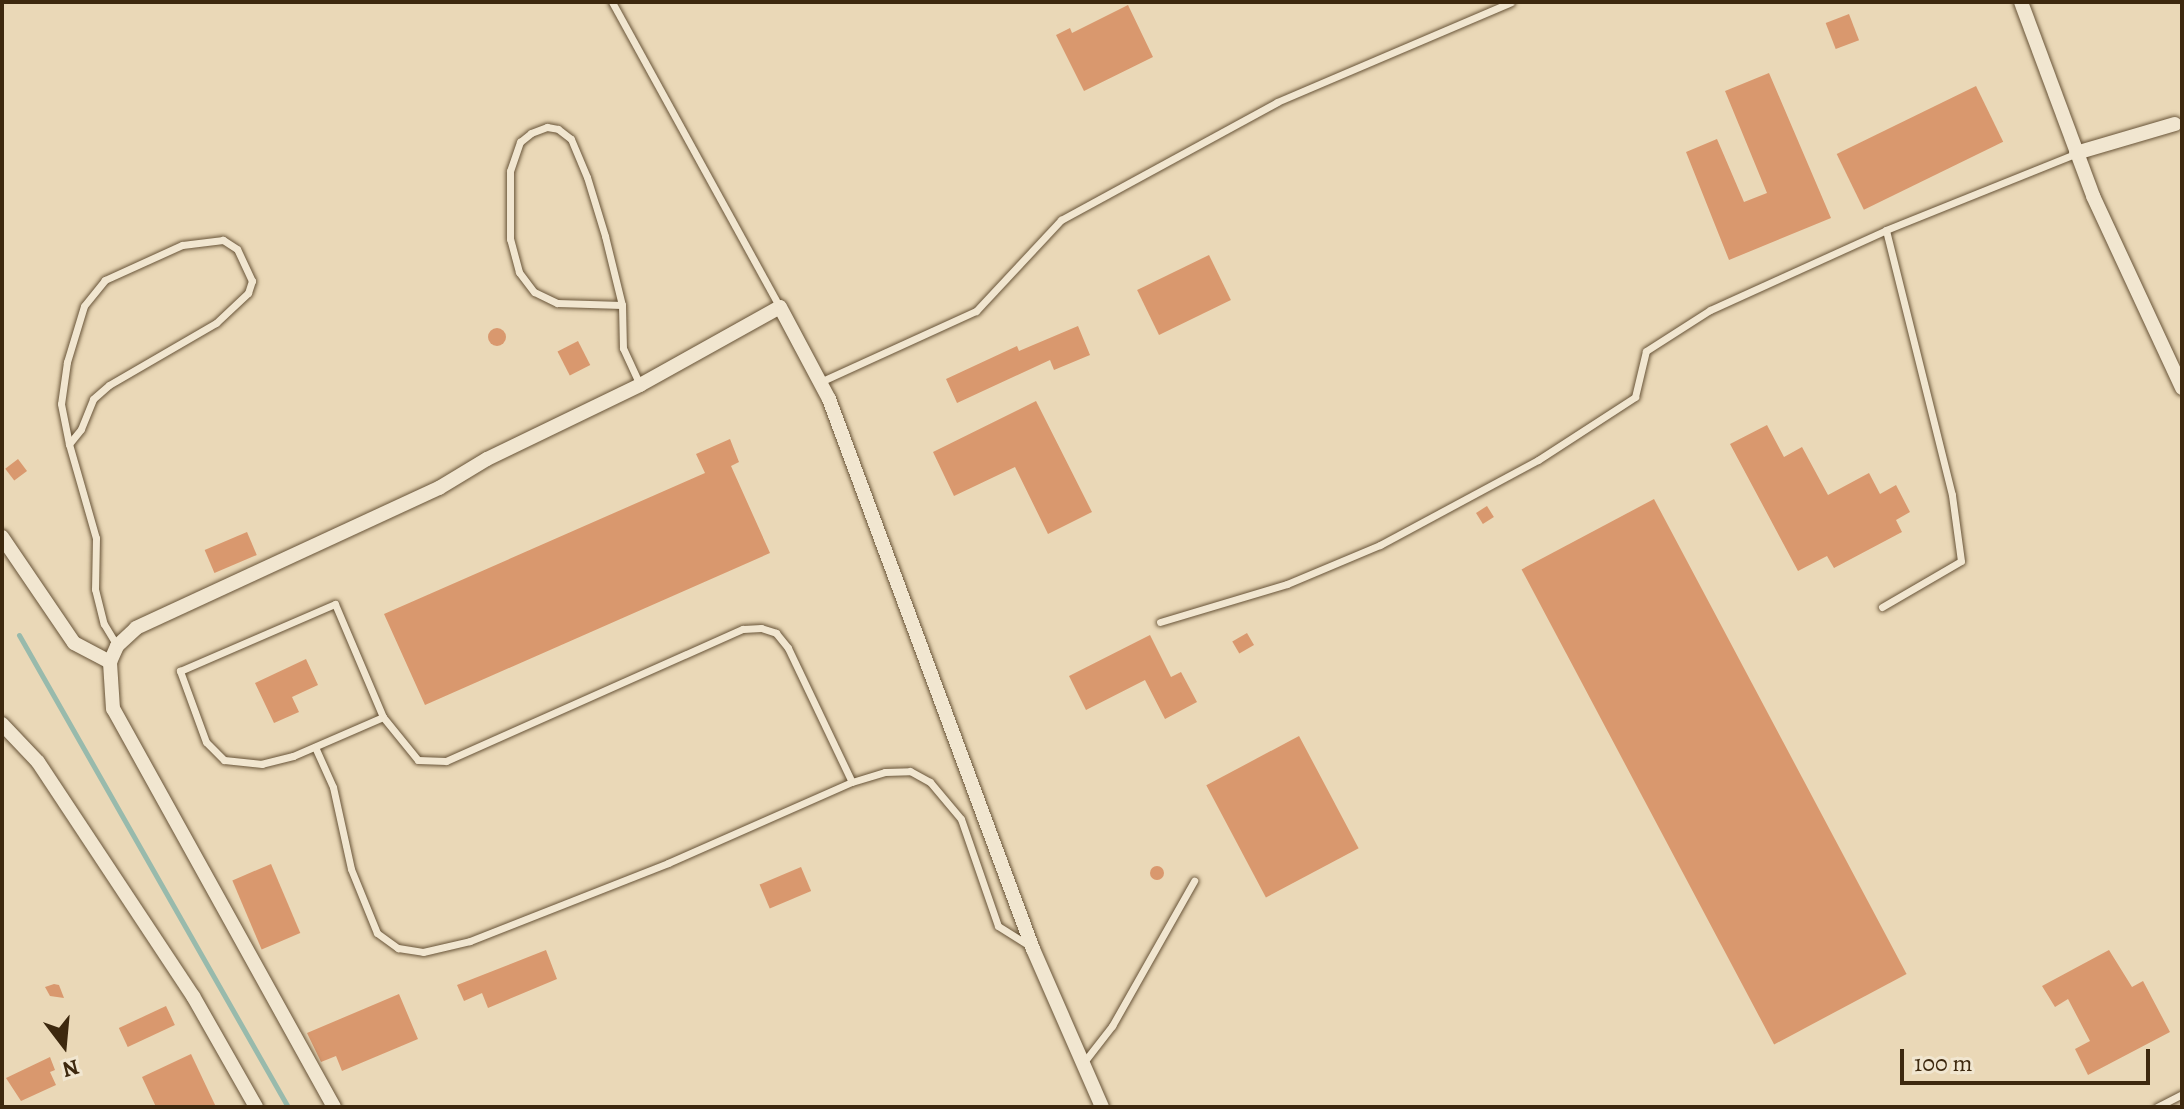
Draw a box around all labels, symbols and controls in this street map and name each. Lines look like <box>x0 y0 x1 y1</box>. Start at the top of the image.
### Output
north arrow <box>24 1005 104 1085</box>
scale bar <box>1904 1033 2154 1083</box>
text: 100 m <box>1914 1047 1973 1079</box>
text: N <box>59 1051 82 1085</box>

